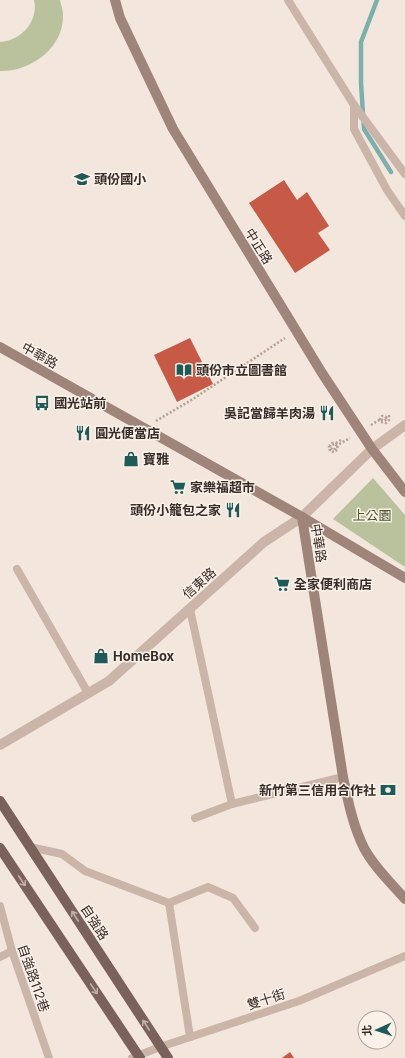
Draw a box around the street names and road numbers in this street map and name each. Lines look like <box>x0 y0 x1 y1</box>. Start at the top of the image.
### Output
street label: 中正路 <box>242 225 276 267</box>
street label: 中華路 <box>19 339 61 371</box>
street label: 中華路 <box>308 522 330 564</box>
street label: 信東路 <box>179 564 219 602</box>
street label: 自強路 <box>78 901 112 943</box>
street label: 自強路112巷 <box>15 942 53 1014</box>
street label: 雙十街 <box>245 985 287 1013</box>

